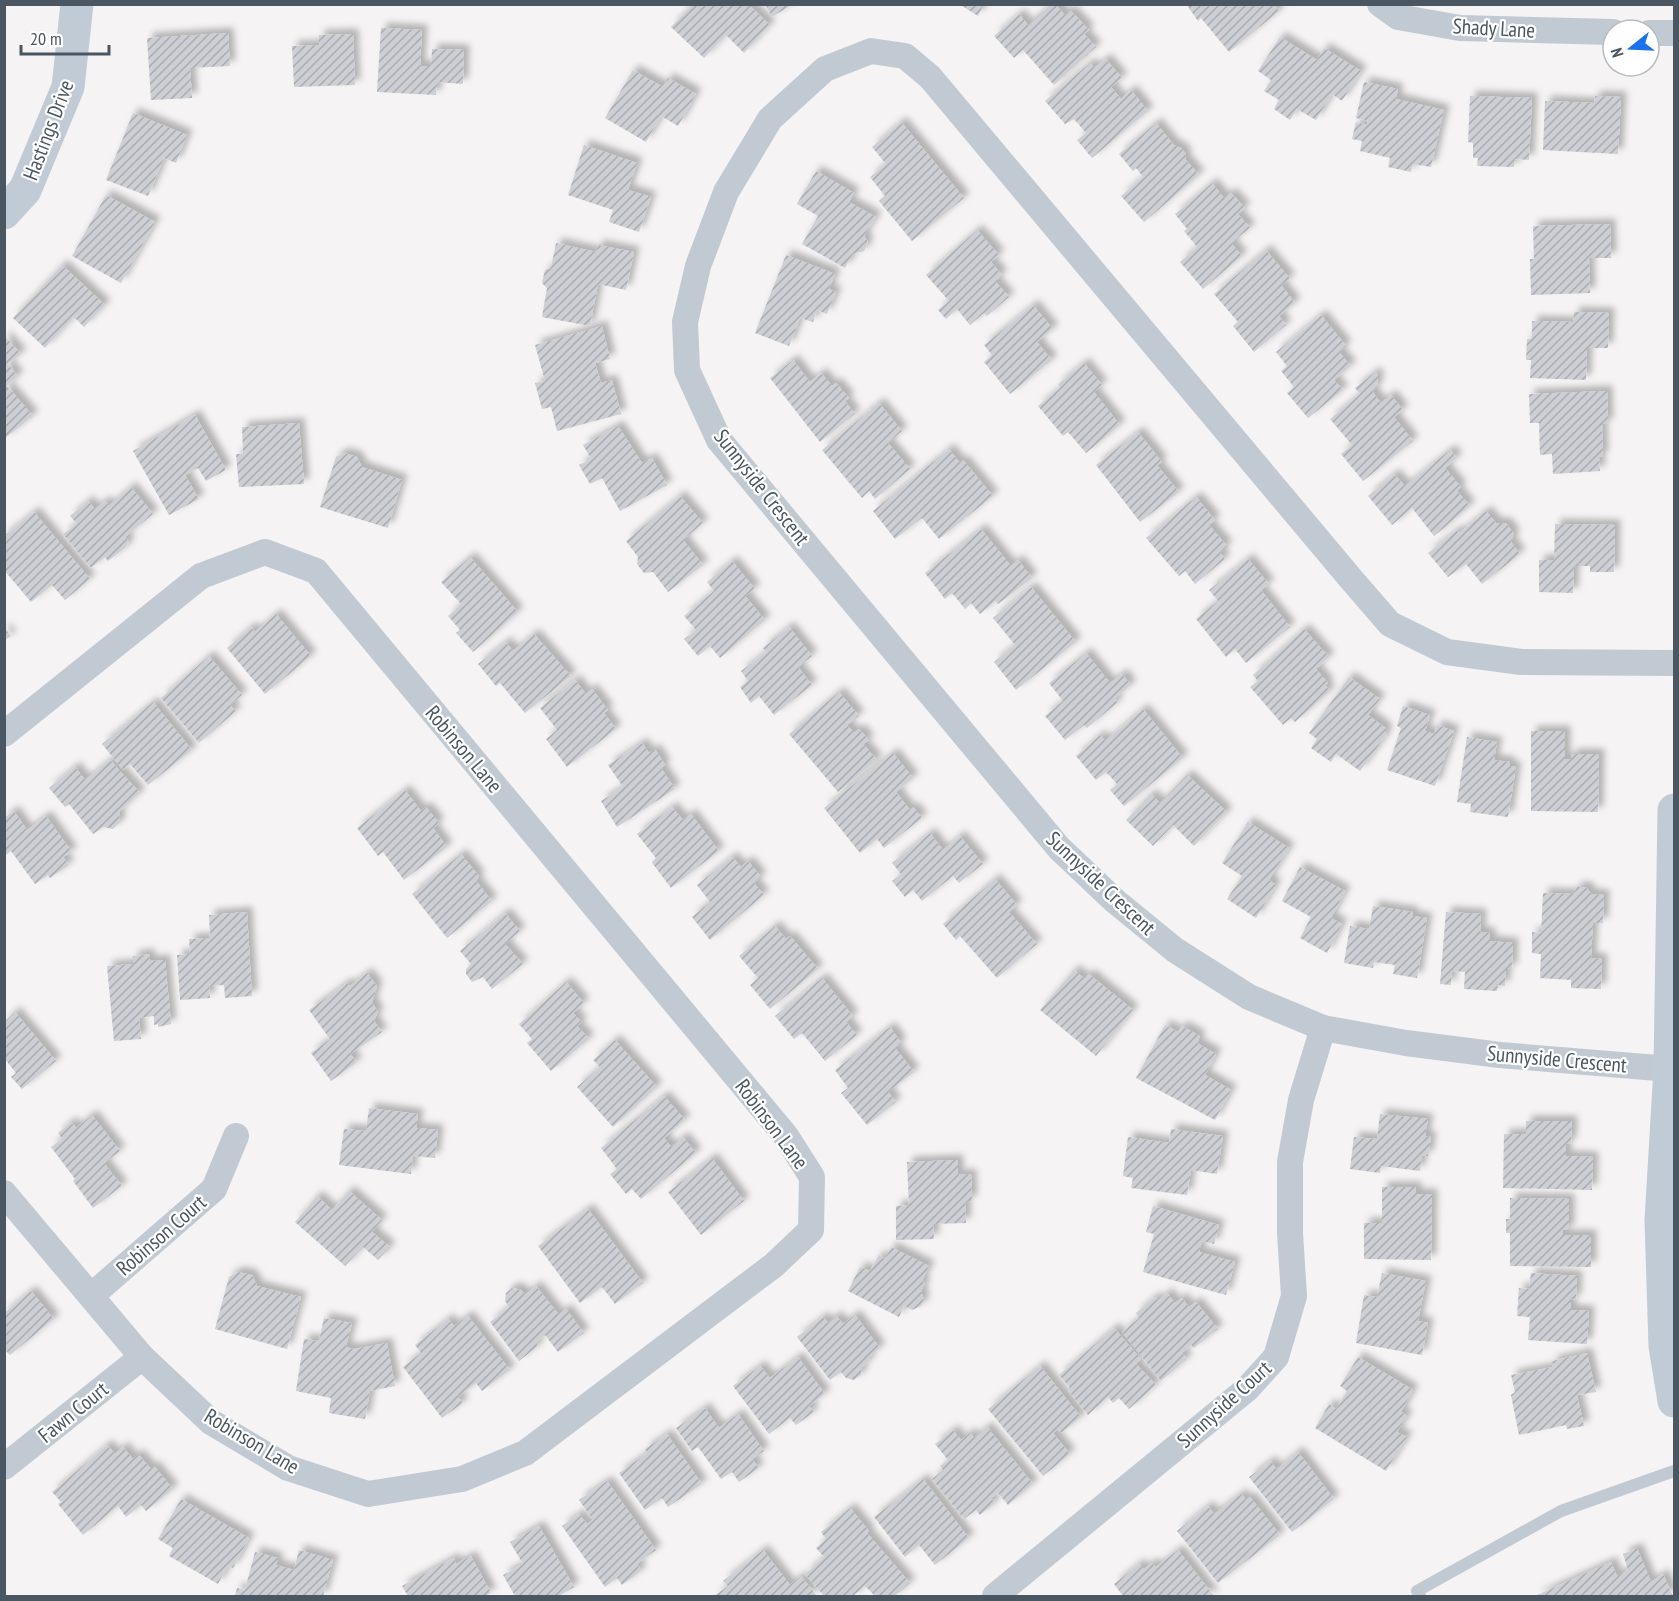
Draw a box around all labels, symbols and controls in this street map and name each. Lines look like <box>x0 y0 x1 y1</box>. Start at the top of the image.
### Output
street label: Shady Lane <box>1452 12 1536 44</box>
scale bar <box>21 18 110 56</box>
north arrow <box>1601 18 1661 78</box>
text: 20 m <box>30 27 62 50</box>
text: N <box>1606 45 1628 60</box>
street label: Hastings Drive <box>17 76 79 184</box>
street label: Sunnyside Crescent <box>708 424 816 551</box>
street label: Robinson Lane <box>420 700 508 798</box>
street label: Sunnyside Crescent <box>1041 825 1162 941</box>
street label: Sunnyside Crescent <box>1486 1039 1628 1079</box>
street label: Robinson Lane <box>729 1074 815 1174</box>
street label: Robinson Court <box>111 1188 212 1281</box>
street label: Sunnyside Court <box>1171 1354 1277 1453</box>
street label: Fawn Court <box>32 1375 114 1448</box>
street label: Robinson Lane <box>200 1402 304 1480</box>

